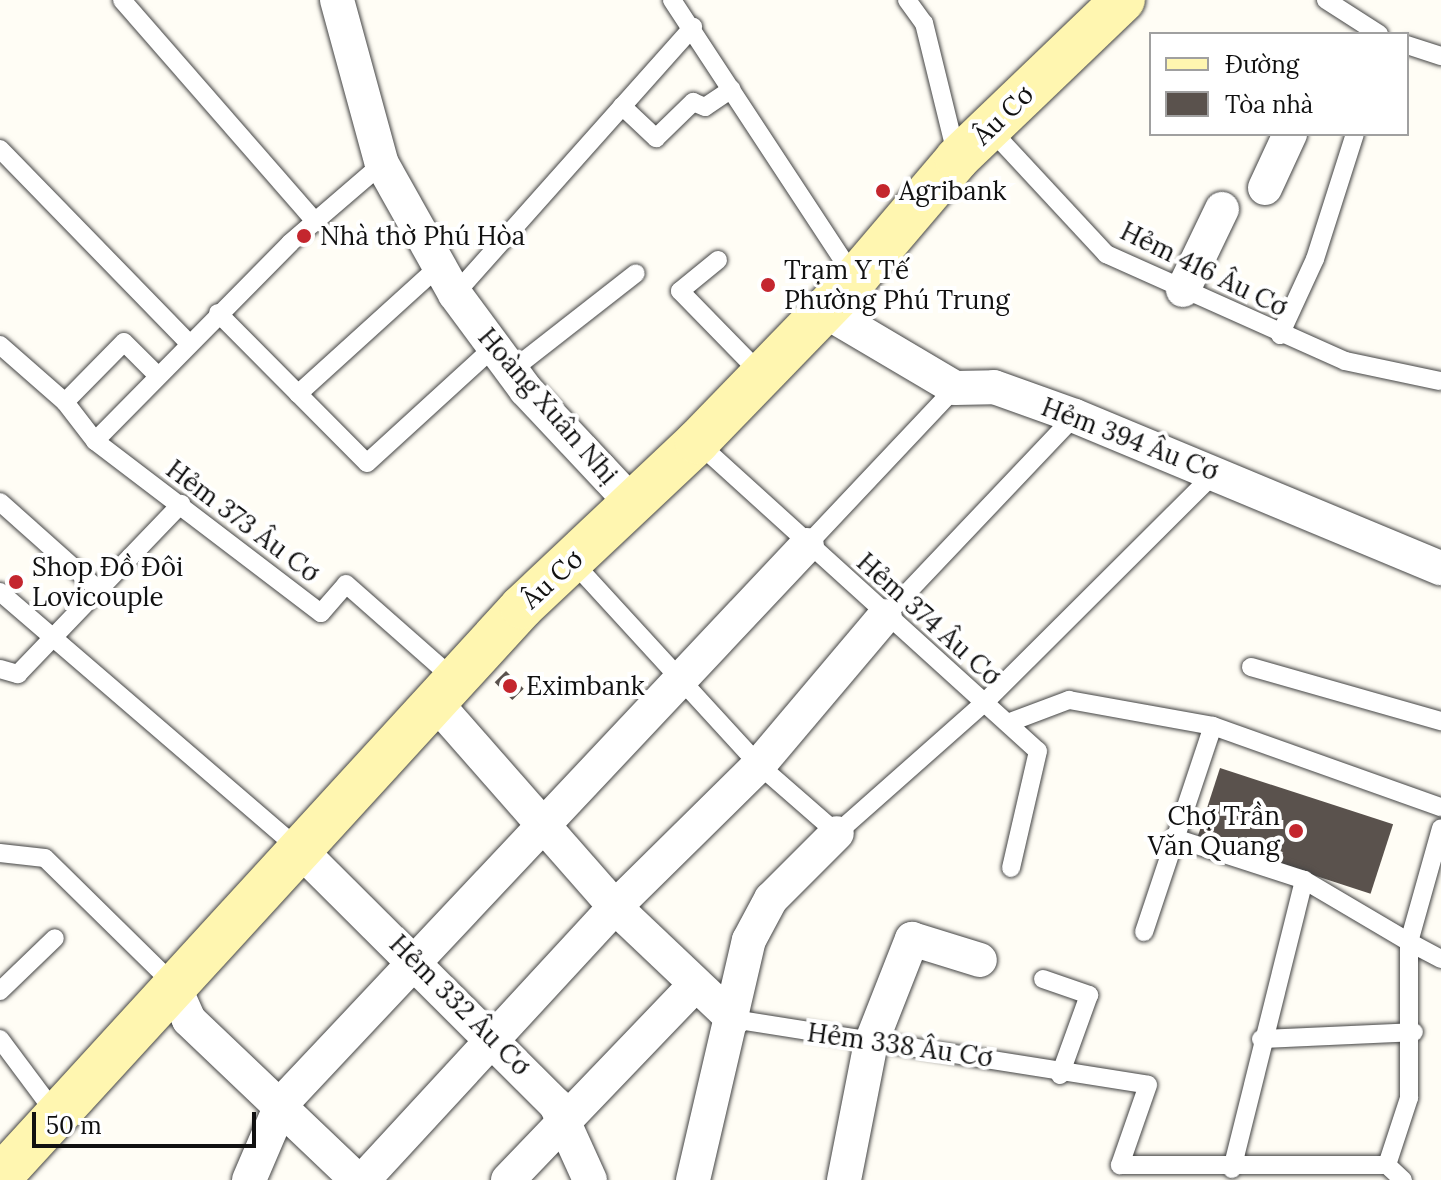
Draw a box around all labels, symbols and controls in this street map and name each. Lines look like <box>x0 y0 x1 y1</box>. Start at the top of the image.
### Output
legend <box>1149 32 1409 136</box>
text: Đường <box>1225 49 1299 80</box>
street label: Âu Cơ <box>966 79 1040 151</box>
text: Tòa nhà <box>1225 89 1313 120</box>
place label: Agribank <box>899 175 1007 207</box>
marker: Agribank <box>874 182 892 200</box>
street label: Hẻm 416 Âu Cơ <box>1115 215 1293 323</box>
place label: Nhà thờ Phú Hòa <box>320 220 525 252</box>
marker: Nhà thờ Phú Hòa <box>295 227 313 245</box>
place label: Trạm Y Tế Phường Phú Trung <box>784 254 1010 316</box>
marker: Trạm Y Tế Phường Phú Trung <box>759 276 777 294</box>
street label: Hoàng Xuân Nhị <box>472 322 624 490</box>
street label: Hẻm 394 Âu Cơ <box>1037 391 1223 487</box>
street label: Hẻm 373 Âu Cơ <box>160 453 326 589</box>
street label: Âu Cơ <box>515 543 589 615</box>
street label: Hẻm 374 Âu Cơ <box>851 546 1007 692</box>
place label: Shop Đồ Đôi Lovicouple <box>32 551 183 612</box>
marker: Shop Đồ Đôi Lovicouple <box>7 573 25 591</box>
place label: Eximbank <box>526 670 645 702</box>
marker: Eximbank <box>501 677 519 695</box>
place label: Chợ Trần Văn Quang <box>1148 800 1280 862</box>
marker: Chợ Trần Văn Quang <box>1287 822 1305 840</box>
street label: Hẻm 332 Âu Cơ <box>383 928 537 1082</box>
street label: Hẻm 338 Âu Cơ <box>805 1017 995 1073</box>
scale bar <box>36 1096 260 1146</box>
text: 50 m <box>46 1110 102 1141</box>

